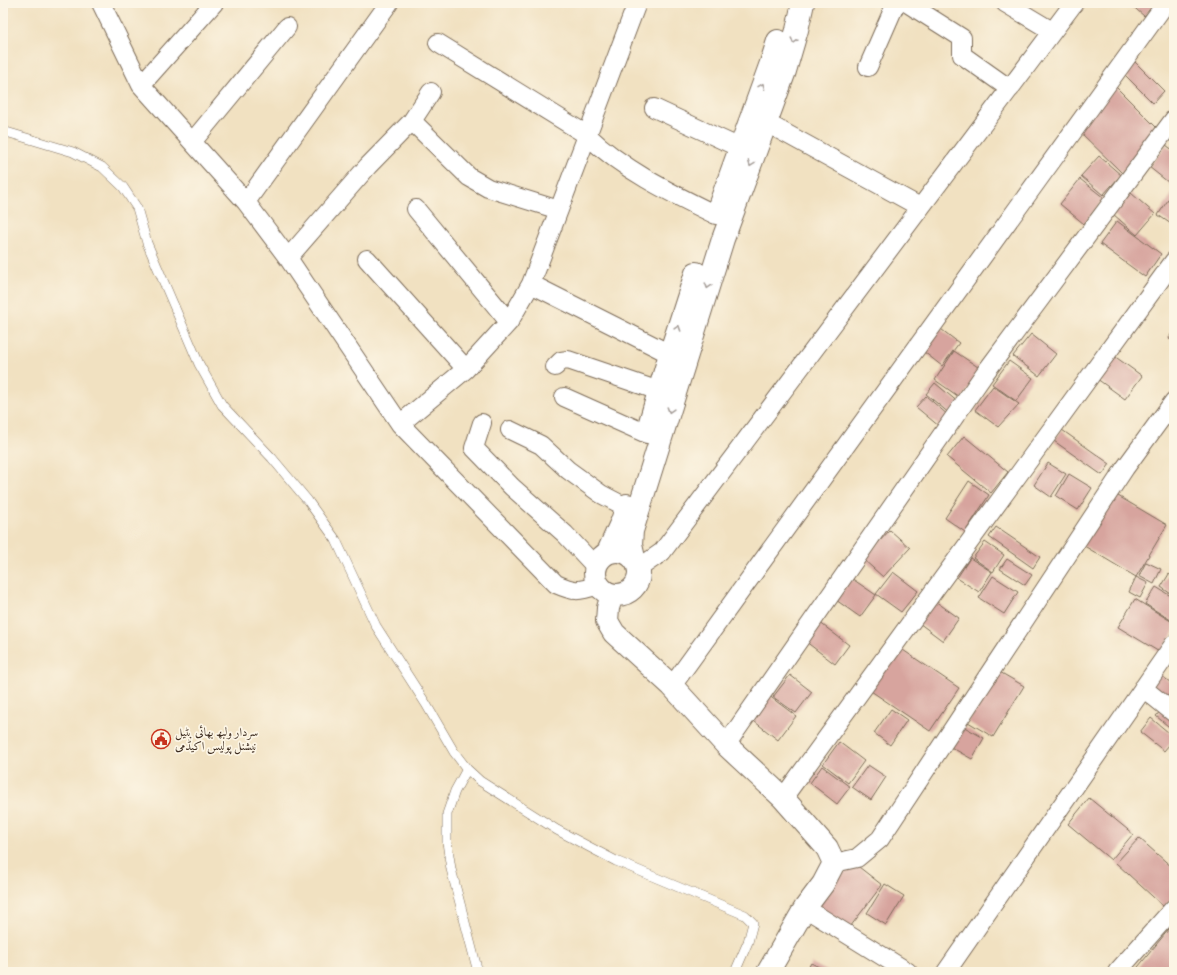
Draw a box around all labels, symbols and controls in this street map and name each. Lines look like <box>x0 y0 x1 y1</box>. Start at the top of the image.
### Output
one-way arrow <box>790 37 799 44</box>
one-way arrow <box>758 83 766 90</box>
one-way arrow <box>748 160 756 167</box>
one-way arrow <box>704 283 713 290</box>
one-way arrow <box>673 324 682 331</box>
one-way arrow <box>666 407 675 414</box>
place label: سردار ولبھ بھائی پٹیل نیشنل پولیس اکیڈمی <box>175 724 258 756</box>
public building icon: سردار ولبھ بھائی پٹیل نیشنل پولیس اکیڈمی <box>150 728 172 750</box>

